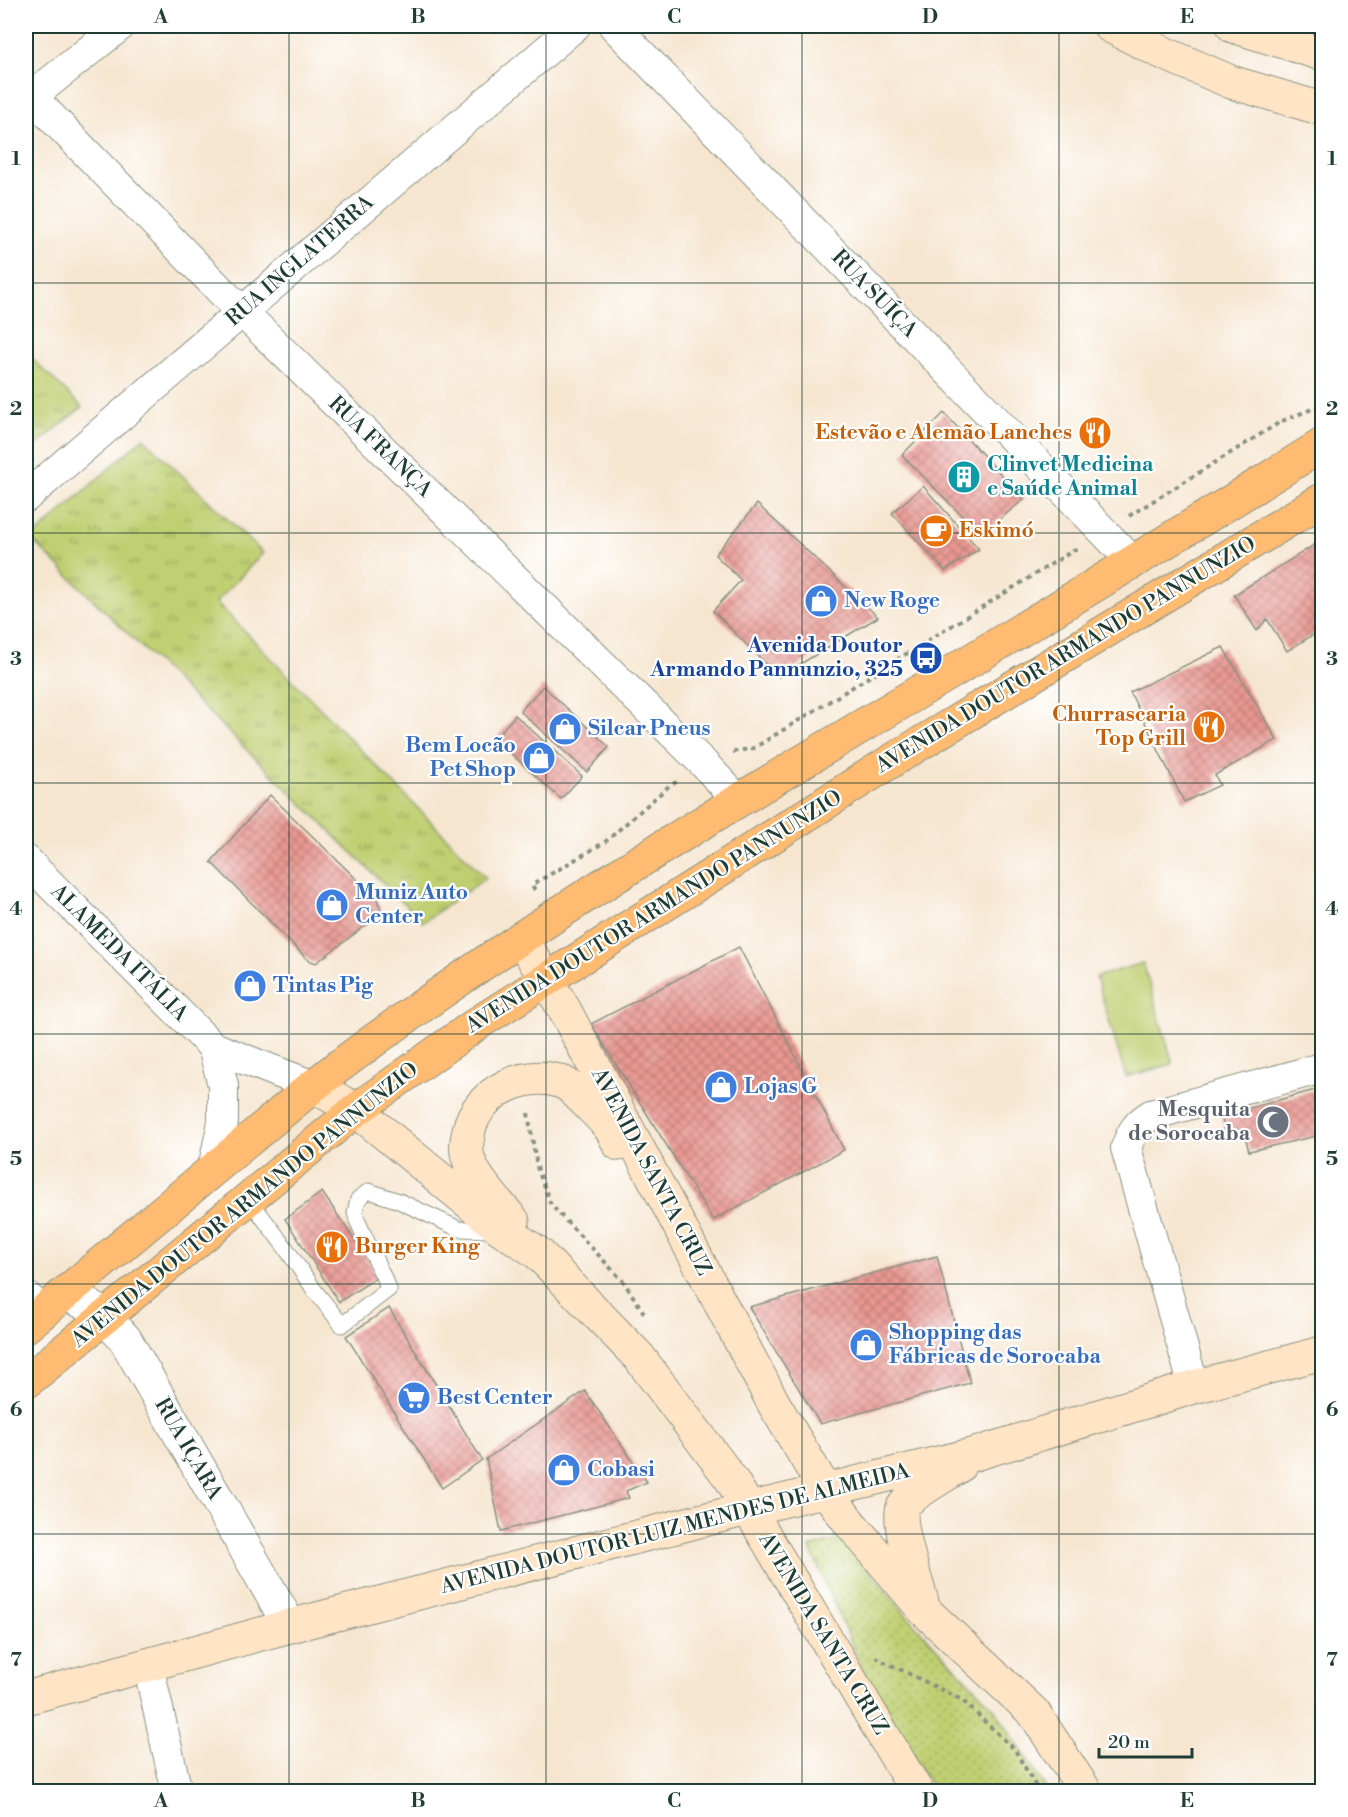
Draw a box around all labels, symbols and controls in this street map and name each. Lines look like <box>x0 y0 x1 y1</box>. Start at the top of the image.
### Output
text: A <box>153 5 169 30</box>
text: B <box>410 5 426 30</box>
text: C <box>667 5 681 30</box>
text: D <box>922 5 938 30</box>
text: E <box>1180 5 1194 30</box>
text: 1 <box>11 147 21 172</box>
text: 1 <box>1327 147 1337 172</box>
street label: RUA INGLATERRA <box>221 189 380 332</box>
street label: RUA SUÍÇA <box>826 243 924 344</box>
street label: RUA FRANÇA <box>323 391 438 503</box>
text: 2 <box>10 397 22 422</box>
text: 2 <box>1326 397 1338 422</box>
restaurant icon: Estevão e Alemão Lanches <box>1077 415 1113 451</box>
place label: Estevão e Alemão Lanches <box>815 420 1072 446</box>
place label: Clinvet Medicina e Saúde Animal <box>987 452 1154 502</box>
building icon: Clinvet Medicina e Saúde Animal <box>946 459 982 495</box>
cafe icon: Eskimó <box>918 513 954 549</box>
place label: Eskimó <box>959 518 1034 544</box>
street label: AVENIDA DOUTOR ARMANDO PANNUNZIO <box>870 531 1261 780</box>
shop icon: New Roge <box>803 583 839 619</box>
place label: New Roge <box>844 588 940 614</box>
place label: Avenida Doutor Armando Pannunzio, 325 <box>649 633 903 683</box>
bus stop icon: Avenida Doutor Armando Pannunzio, 325 <box>908 640 944 676</box>
text: 3 <box>10 647 22 672</box>
text: 3 <box>1326 647 1338 672</box>
place label: Churrascaria Top Grill <box>1052 702 1187 752</box>
restaurant icon: Churrascaria Top Grill <box>1191 709 1227 745</box>
shop icon: Silcar Pneus <box>547 711 583 747</box>
place label: Silcar Pneus <box>588 716 711 742</box>
place label: Bem Locão Pet Shop <box>405 733 516 783</box>
shop icon: Bem Locão Pet Shop <box>521 740 557 776</box>
street label: AVENIDA DOUTOR ARMANDO PANNUNZIO <box>460 785 847 1040</box>
street label: ALAMEDA ITÁLIA <box>44 877 195 1027</box>
place label: Muniz Auto Center <box>355 880 468 930</box>
shop icon: Muniz Auto Center <box>314 887 350 923</box>
text: 4 <box>9 897 23 922</box>
text: 4 <box>1325 897 1339 922</box>
shop icon: Tintas Pig <box>232 968 268 1004</box>
place label: Tintas Pig <box>273 973 374 999</box>
street label: AVENIDA DOUTOR ARMANDO PANNUNZIO <box>66 1057 424 1354</box>
street label: AVENIDA SANTA CRUZ <box>585 1063 717 1280</box>
shop icon: Lojas G <box>703 1069 739 1105</box>
place label: Lojas G <box>744 1074 818 1100</box>
place label: Mesquita de Sorocaba <box>1128 1097 1251 1147</box>
mosque icon: Mesquita de Sorocaba <box>1255 1104 1291 1140</box>
text: 5 <box>10 1147 22 1172</box>
text: 5 <box>1326 1147 1338 1172</box>
restaurant icon: Burger King <box>314 1229 350 1265</box>
place label: Burger King <box>355 1234 481 1260</box>
place label: Shopping das Fábricas de Sorocaba <box>889 1320 1101 1370</box>
shop icon: Shopping das Fábricas de Sorocaba <box>848 1327 884 1363</box>
supermarket icon: Best Center <box>396 1380 432 1416</box>
place label: Best Center <box>437 1385 553 1411</box>
street label: RUA IÇARA <box>148 1393 228 1505</box>
text: 6 <box>10 1398 23 1423</box>
text: 6 <box>1326 1398 1339 1423</box>
shop icon: Cobasi <box>546 1452 582 1488</box>
place label: Cobasi <box>587 1457 655 1483</box>
street label: AVENIDA DOUTOR LUIZ MENDES DE ALMEIDA <box>437 1458 913 1600</box>
street label: AVENIDA SANTA CRUZ <box>752 1527 894 1740</box>
text: 7 <box>10 1648 22 1673</box>
text: 7 <box>1326 1648 1338 1673</box>
scale bar <box>1099 1721 1192 1759</box>
text: 20 m <box>1108 1731 1150 1754</box>
text: A <box>153 1789 169 1814</box>
text: B <box>410 1789 426 1814</box>
text: C <box>667 1789 681 1814</box>
text: D <box>922 1789 938 1814</box>
text: E <box>1180 1789 1194 1814</box>

